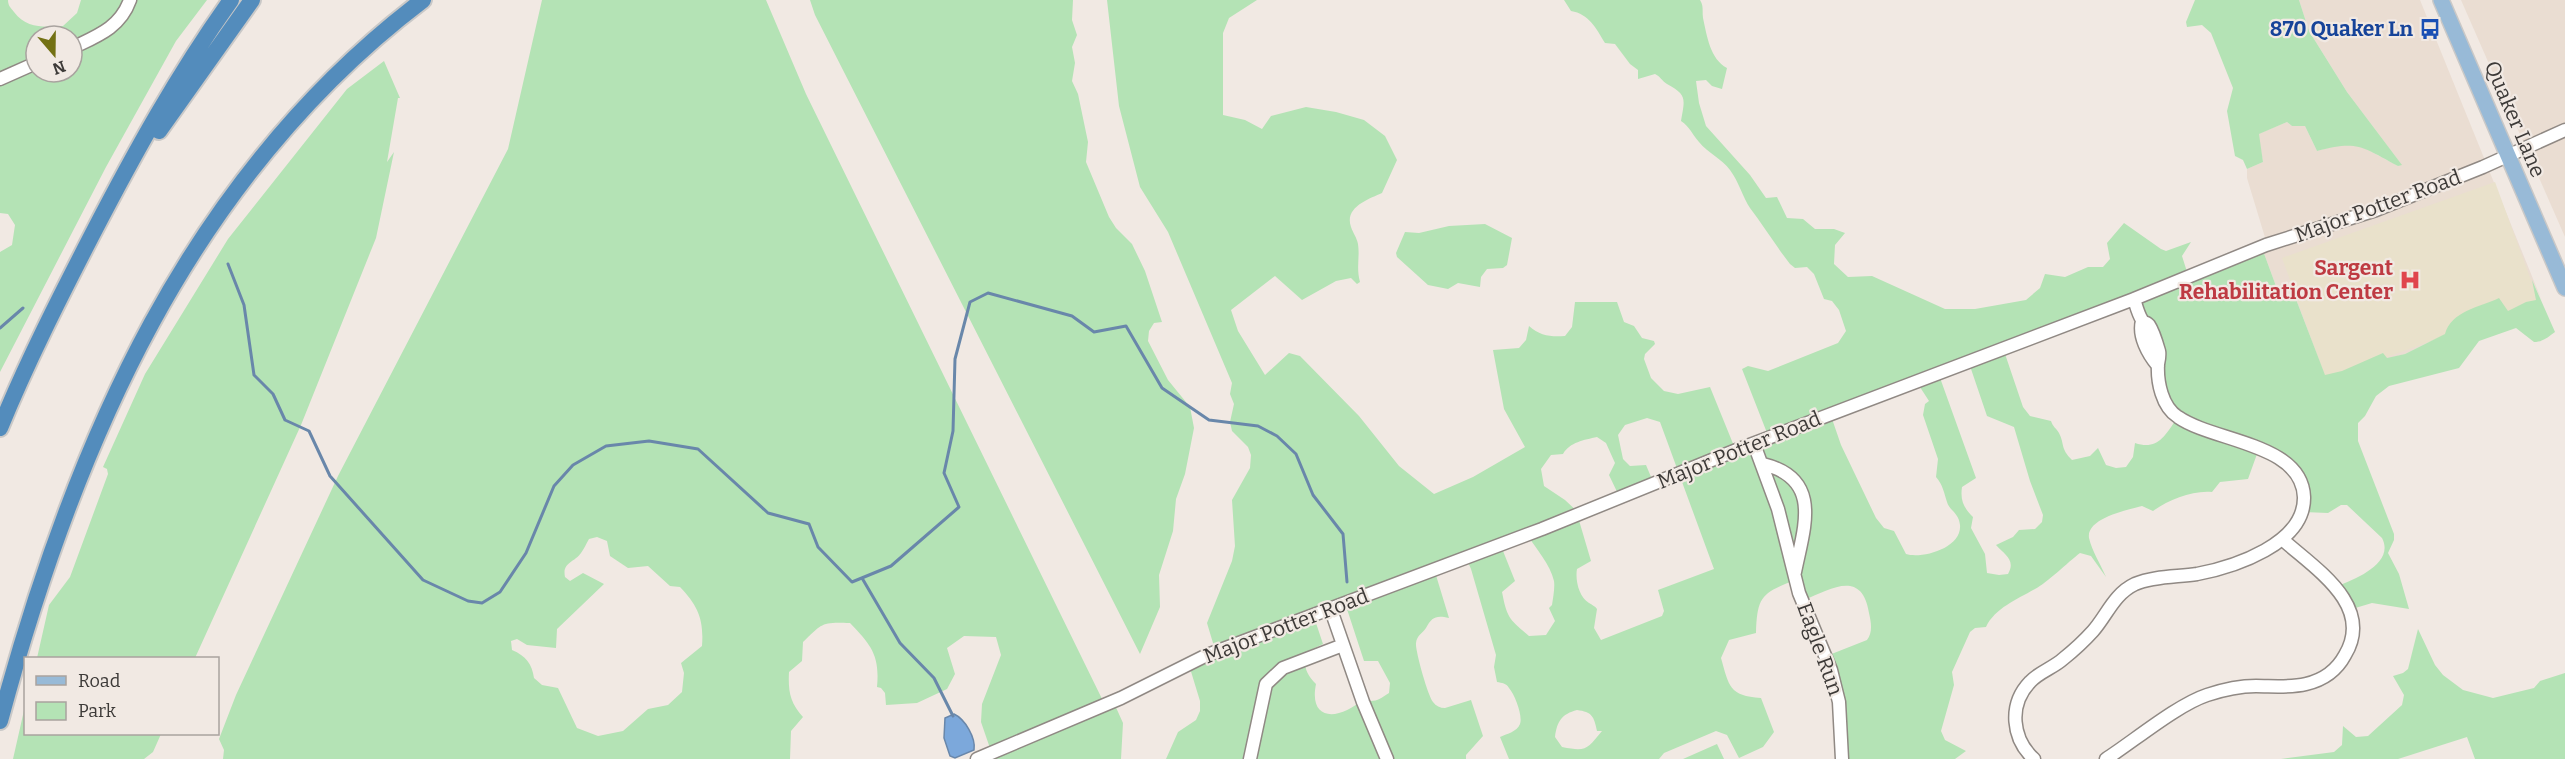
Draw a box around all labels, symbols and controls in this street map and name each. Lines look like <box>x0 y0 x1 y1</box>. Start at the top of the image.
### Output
place label: 870 Quaker Ln <box>2270 16 2413 42</box>
bus stop icon: 870 Quaker Ln <box>2418 17 2442 41</box>
north arrow <box>24 24 84 84</box>
text: N <box>50 57 68 79</box>
street label: Quaker Lane <box>2479 57 2551 181</box>
street label: Major Potter Road <box>2292 164 2464 248</box>
place label: Sargent Rehabilitation Center <box>2179 255 2394 305</box>
hospital icon: Sargent Rehabilitation Center <box>2398 268 2422 292</box>
street label: Major Potter Road <box>1653 405 1825 495</box>
street label: Major Potter Road <box>1200 583 1372 669</box>
street label: Eagle Run <box>1791 599 1849 699</box>
legend <box>24 657 219 735</box>
text: Road <box>78 670 121 692</box>
text: Park <box>78 700 117 722</box>

